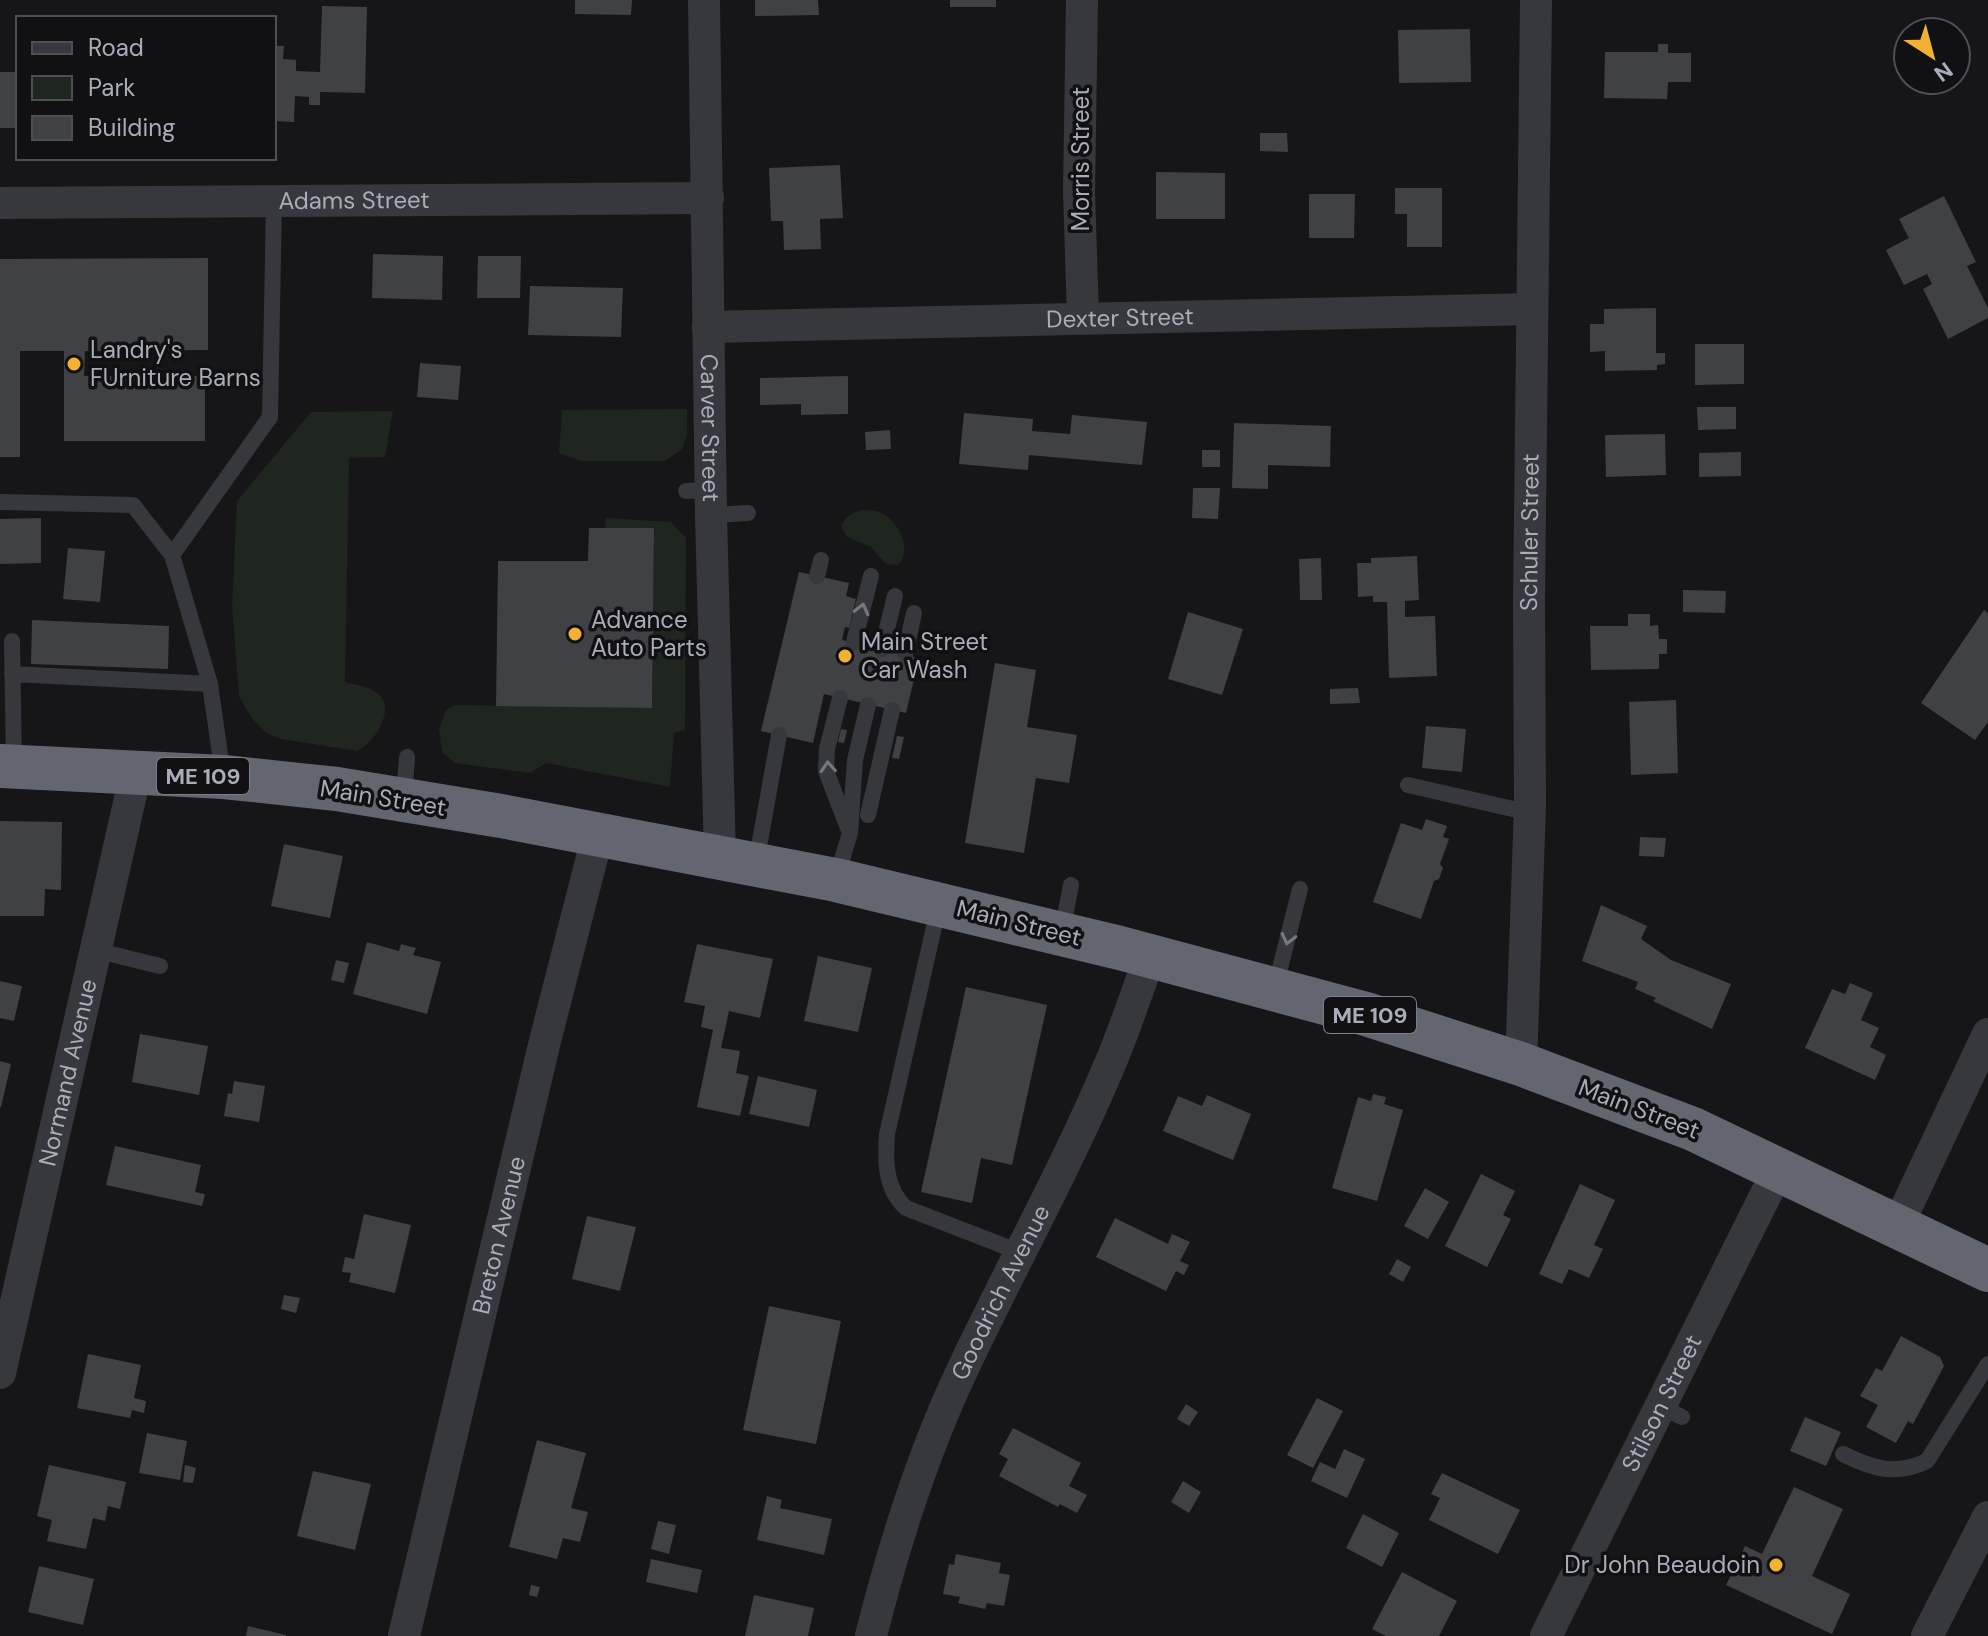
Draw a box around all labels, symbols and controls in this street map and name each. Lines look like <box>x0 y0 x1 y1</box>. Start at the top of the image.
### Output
legend <box>16 16 276 160</box>
north arrow <box>1892 16 1972 96</box>
text: Road <box>88 32 144 63</box>
text: N <box>1928 55 1958 88</box>
text: Park <box>88 72 135 103</box>
street label: Morris Street <box>1065 87 1096 231</box>
text: Building <box>88 112 175 143</box>
street label: Adams Street <box>278 184 430 216</box>
street label: Dexter Street <box>1046 300 1194 335</box>
place label: Landry's FUrniture Barns <box>90 334 261 393</box>
street label: Carver Street <box>694 354 727 502</box>
marker: Landry's FUrniture Barns <box>65 355 83 373</box>
street label: Schuler Street <box>1513 453 1546 611</box>
one-way arrow <box>853 603 870 616</box>
place label: Advance Auto Parts <box>591 604 707 663</box>
marker: Advance Auto Parts <box>566 625 584 643</box>
place label: Main Street Car Wash <box>861 626 988 685</box>
marker: Main Street Car Wash <box>836 647 854 665</box>
road number: ME 109 <box>157 758 249 794</box>
one-way arrow <box>820 760 837 773</box>
street label: Main Street <box>318 772 448 823</box>
street label: Main Street <box>954 892 1085 953</box>
one-way arrow <box>1280 931 1297 945</box>
street label: Normand Avenue <box>31 976 104 1169</box>
road number: ME 109 <box>1324 997 1416 1033</box>
street label: Main Street <box>1574 1071 1704 1146</box>
street label: Breton Avenue <box>465 1153 532 1317</box>
street label: Goodrich Avenue <box>944 1200 1057 1385</box>
street label: Stilson Street <box>1614 1329 1709 1477</box>
place label: Dr John Beaudoin <box>1564 1549 1760 1580</box>
marker: Dr John Beaudoin <box>1767 1556 1785 1574</box>

